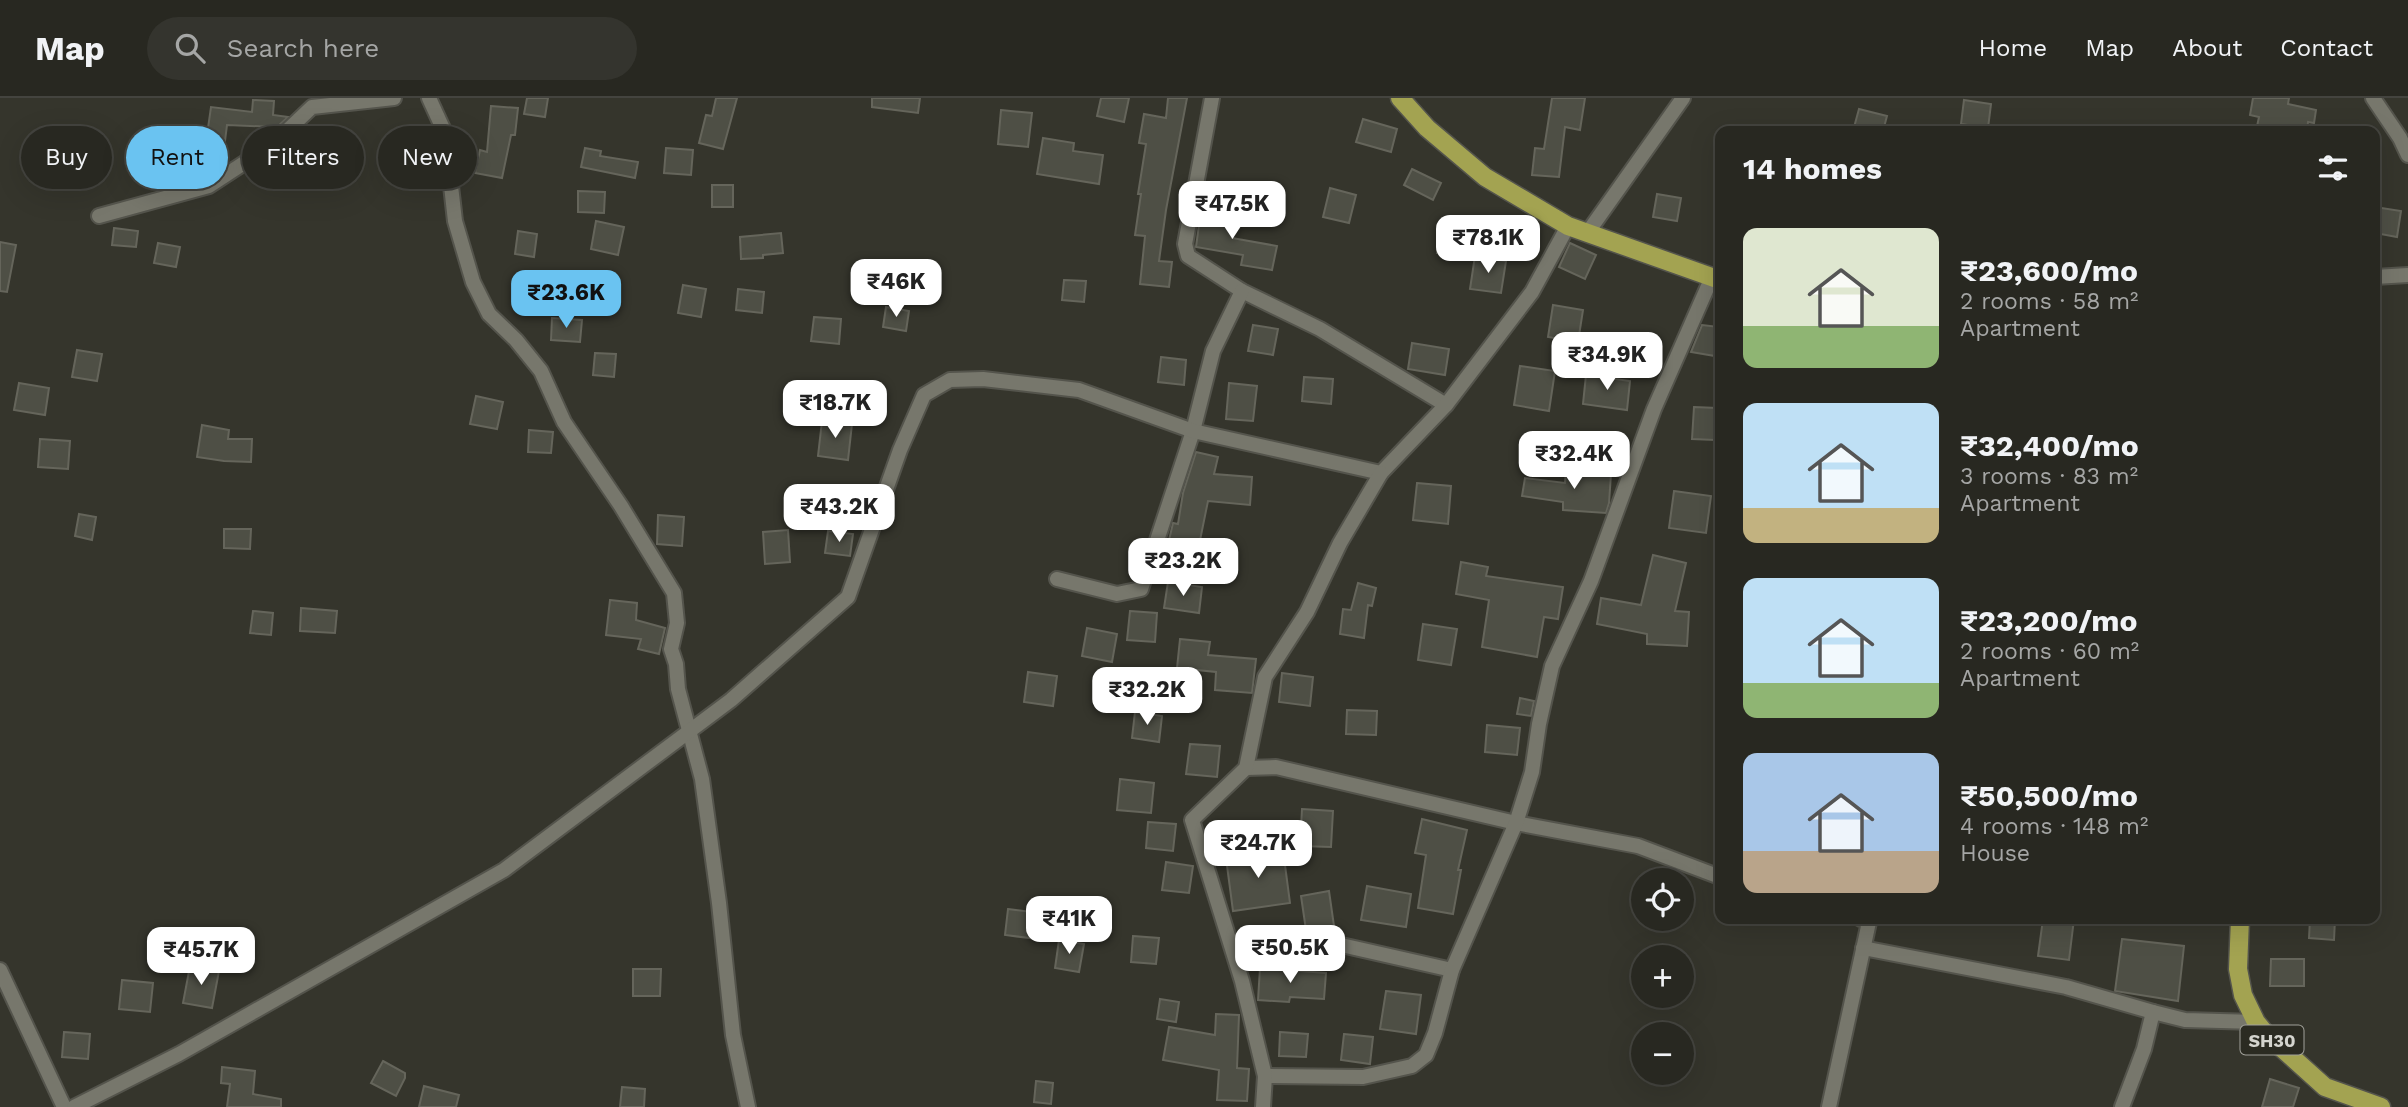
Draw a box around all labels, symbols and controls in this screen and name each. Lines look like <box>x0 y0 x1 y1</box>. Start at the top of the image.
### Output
search box <box>147 17 637 80</box>
text: Map <box>35 29 105 68</box>
icon: search <box>171 29 209 67</box>
text: Search here <box>227 33 379 63</box>
text: Home <box>1979 34 2047 62</box>
text: Map <box>2085 34 2134 62</box>
text: About <box>2172 34 2242 62</box>
text: Contact <box>2280 34 2373 62</box>
chip: Buy <box>21 126 112 189</box>
chip: Rent <box>126 126 228 189</box>
chip: Filters <box>242 126 364 189</box>
chip: New <box>378 126 477 189</box>
icon: filters <box>2314 149 2352 187</box>
text: 14 homes <box>1743 151 1882 186</box>
pin: ₹47.5K <box>1175 181 1289 241</box>
text: ₹47.5K <box>1195 190 1269 217</box>
pin: ₹78.1K <box>1431 216 1545 275</box>
text: ₹78.1K <box>1452 224 1524 251</box>
text: ₹23,600/mo <box>1960 253 2138 288</box>
icon: home <box>1799 256 1883 340</box>
pin: ₹46K <box>855 260 937 319</box>
text: ₹46K <box>867 268 925 295</box>
pin: ₹23.6K <box>509 271 623 330</box>
text: ₹23.6K <box>527 279 605 306</box>
text: 2 rooms · 58 m² <box>1960 288 2139 315</box>
text: Apartment <box>1960 315 2080 342</box>
pin: ₹34.9K <box>1550 332 1664 392</box>
text: ₹34.9K <box>1568 341 1647 368</box>
pin: ₹18.7K <box>778 380 892 440</box>
text: ₹18.7K <box>799 389 871 416</box>
text: ₹32,400/mo <box>1960 428 2139 463</box>
icon: home <box>1799 431 1883 515</box>
pin: ₹32.4K <box>1517 432 1631 491</box>
text: ₹32.4K <box>1535 440 1613 467</box>
text: 3 rooms · 83 m² <box>1960 463 2138 490</box>
pin: ₹43.2K <box>782 484 896 544</box>
text: Apartment <box>1960 490 2080 517</box>
text: ₹43.2K <box>800 493 878 520</box>
pin: ₹23.2K <box>1126 538 1240 598</box>
text: ₹23.2K <box>1144 547 1222 574</box>
text: ₹23,200/mo <box>1960 603 2137 638</box>
icon: home <box>1799 606 1883 690</box>
text: 2 rooms · 60 m² <box>1960 638 2139 665</box>
text: Apartment <box>1960 665 2080 692</box>
pin: ₹32.2K <box>1090 668 1204 727</box>
text: ₹32.2K <box>1108 676 1186 703</box>
text: ₹50,500/mo <box>1960 778 2138 813</box>
icon: home <box>1799 781 1883 865</box>
text: 4 rooms · 148 m² <box>1960 813 2148 840</box>
pin: ₹24.7K <box>1201 820 1315 880</box>
text: ₹24.7K <box>1220 829 1296 856</box>
text: House <box>1960 840 2030 867</box>
map controls <box>1631 868 1694 1085</box>
button: locate <box>1631 868 1694 931</box>
pin: ₹41K <box>1028 896 1110 956</box>
text: ₹41K <box>1042 905 1096 932</box>
pin: ₹50.5K <box>1233 926 1347 985</box>
pin: ₹45.7K <box>144 928 258 987</box>
text: ₹50.5K <box>1251 934 1329 961</box>
text: ₹45.7K <box>163 936 239 963</box>
button: + <box>1631 945 1694 1008</box>
button: − <box>1631 1022 1694 1085</box>
road number: SH30 <box>2240 1026 2304 1055</box>

